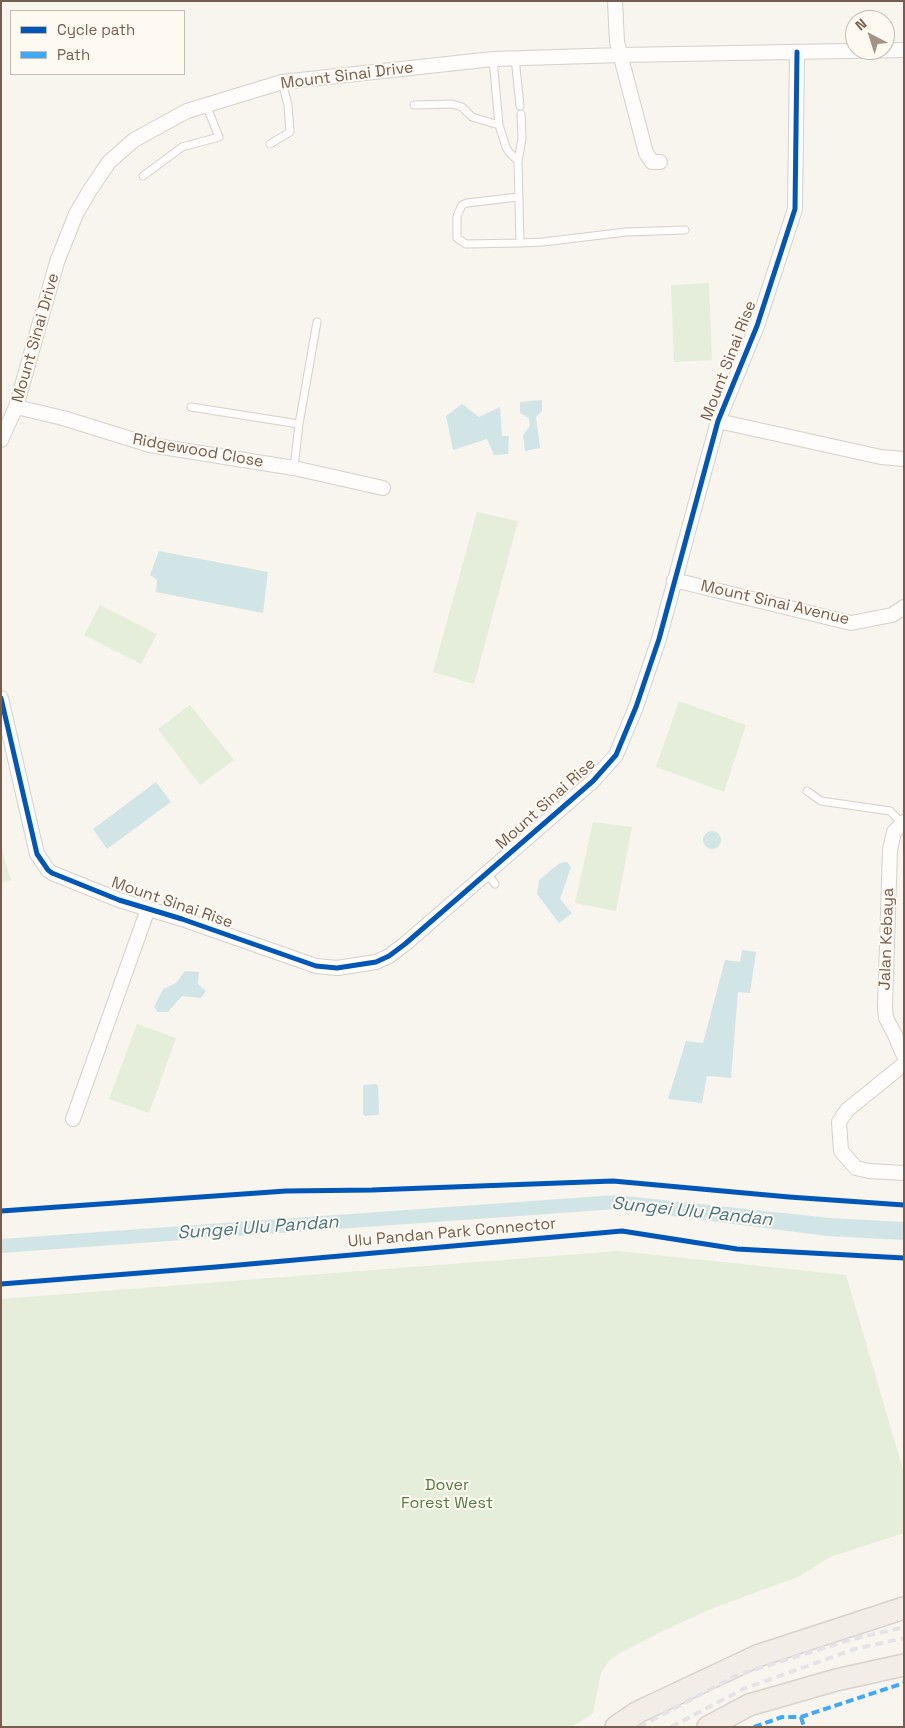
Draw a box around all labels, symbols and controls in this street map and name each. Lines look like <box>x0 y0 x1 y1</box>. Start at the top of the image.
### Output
legend <box>10 10 185 75</box>
north arrow <box>845 10 895 60</box>
text: N <box>852 14 870 34</box>
text: Cycle path <box>57 20 135 39</box>
text: Path <box>57 45 90 64</box>
street label: Mount Sinai Drive <box>279 58 415 94</box>
street label: Mount Sinai Drive <box>8 271 64 405</box>
street label: Mount Sinai Rise <box>697 298 761 424</box>
street label: Ridgewood Close <box>131 430 265 472</box>
street label: Mount Sinai Avenue <box>699 577 851 629</box>
street label: Mount Sinai Rise <box>492 754 600 854</box>
street label: Mount Sinai Rise <box>109 873 235 933</box>
street label: Jalan Kebaya <box>876 887 898 991</box>
water label: Sungei Ulu Pandan <box>611 1193 773 1231</box>
water label: Sungei Ulu Pandan <box>177 1212 339 1244</box>
street label: Ulu Pandan Park Connector <box>347 1214 557 1252</box>
park label: Dover Forest West <box>401 1476 493 1514</box>

